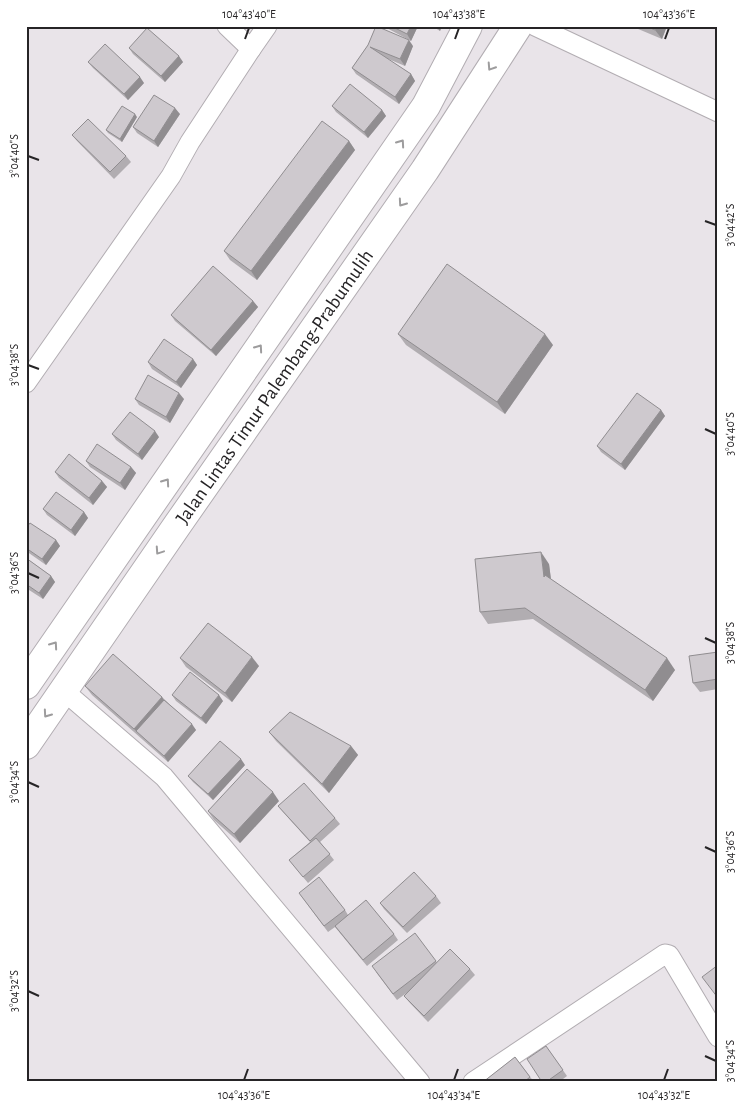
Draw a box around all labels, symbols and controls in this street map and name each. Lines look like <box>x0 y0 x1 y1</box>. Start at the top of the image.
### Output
text: 104°43'40"E <box>222 8 276 20</box>
text: 104°43'38"E <box>433 8 485 20</box>
text: 104°43'36"E <box>643 8 695 20</box>
one-way arrow <box>488 62 498 71</box>
text: 3°04'40"S <box>8 134 20 178</box>
one-way arrow <box>395 139 404 149</box>
one-way arrow <box>399 197 408 207</box>
text: 3°04'42"S <box>724 203 736 246</box>
street label: Jalan Lintas Timur Palembang-Prabumulih <box>172 246 377 528</box>
text: 3°04'38"S <box>8 344 20 386</box>
one-way arrow <box>253 345 262 354</box>
text: 3°04'40"S <box>724 412 736 456</box>
one-way arrow <box>160 478 169 488</box>
one-way arrow <box>156 546 165 555</box>
text: 3°04'36"S <box>8 552 20 594</box>
text: 3°04'38"S <box>724 622 736 664</box>
one-way arrow <box>48 641 57 650</box>
one-way arrow <box>44 709 53 718</box>
text: 3°04'34"S <box>8 761 20 803</box>
text: 3°04'36"S <box>724 831 736 873</box>
text: 3°04'32"S <box>8 970 20 1012</box>
text: 3°04'34"S <box>724 1040 736 1082</box>
text: 104°43'36"E <box>218 1089 270 1101</box>
text: 104°43'34"E <box>428 1089 480 1101</box>
text: 104°43'32"E <box>638 1089 690 1101</box>

